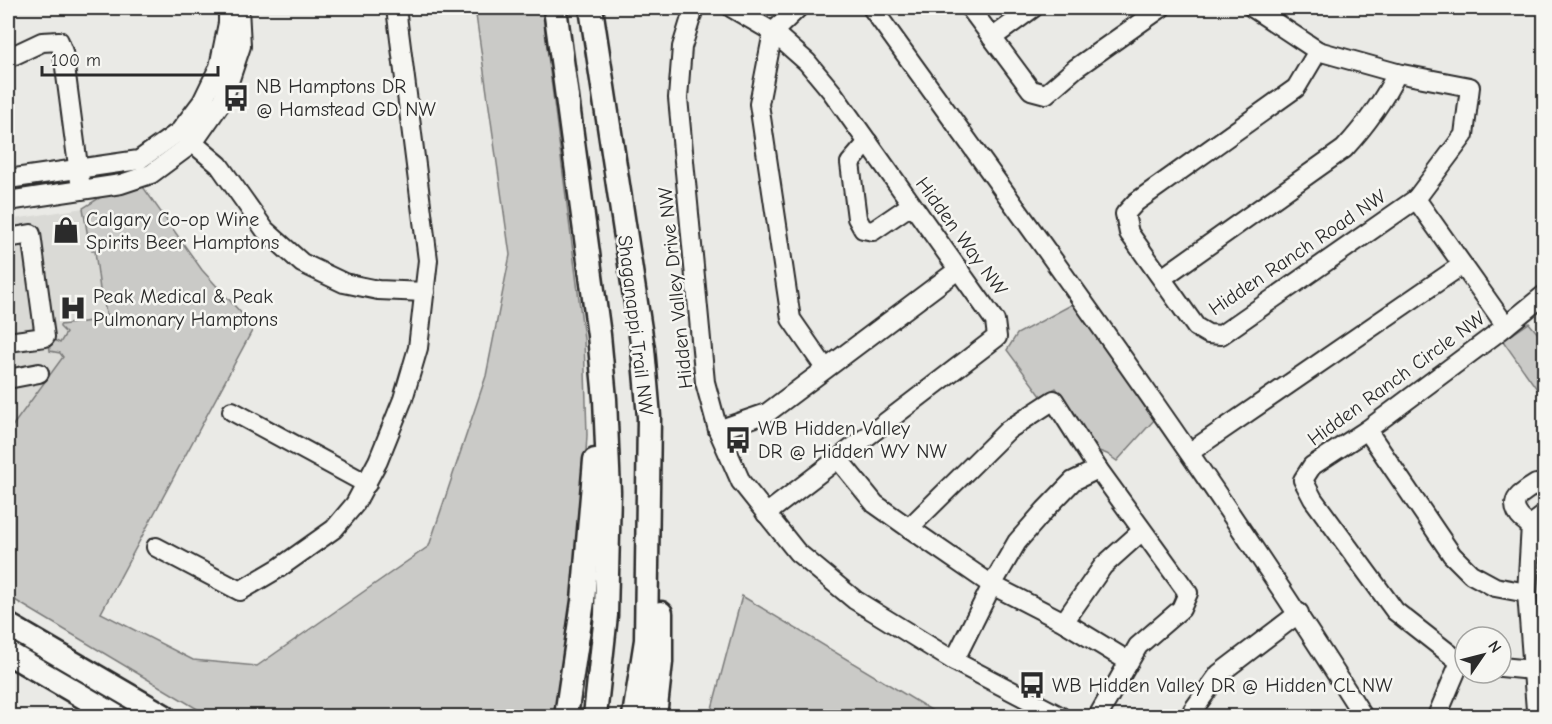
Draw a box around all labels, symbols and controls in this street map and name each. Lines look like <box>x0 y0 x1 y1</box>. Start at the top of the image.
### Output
scale bar <box>42 39 218 77</box>
text: 100 m <box>51 50 101 71</box>
place label: NB Hamptons DR @ Hamstead GD NW <box>256 75 436 121</box>
bus stop icon: NB Hamptons DR @ Hamstead GD NW <box>221 83 251 113</box>
street label: Hidden Way NW <box>911 173 1013 300</box>
street label: Hidden Ranch Road NW <box>1204 184 1391 320</box>
street label: Hidden Valley Drive NW <box>653 185 698 390</box>
place label: Calgary Co-op Wine Spirits Beer Hamptons <box>86 208 279 254</box>
shop icon: Calgary Co-op Wine Spirits Beer Hamptons <box>51 215 81 245</box>
street label: Shaganappi Trail NW <box>613 234 658 417</box>
place label: Peak Medical & Peak Pulmonary Hamptons <box>93 285 278 331</box>
hospital icon: Peak Medical & Peak Pulmonary Hamptons <box>58 293 88 323</box>
street label: Hidden Ranch Circle NW <box>1303 306 1490 450</box>
place label: WB Hidden Valley DR @ Hidden WY NW <box>758 417 948 463</box>
bus stop icon: WB Hidden Valley DR @ Hidden WY NW <box>723 425 753 455</box>
north arrow <box>1453 625 1513 685</box>
text: N <box>1484 638 1505 656</box>
bus stop icon: WB Hidden Valley DR @ Hidden CL NW <box>1017 670 1047 700</box>
place label: WB Hidden Valley DR @ Hidden CL NW <box>1052 674 1393 697</box>

